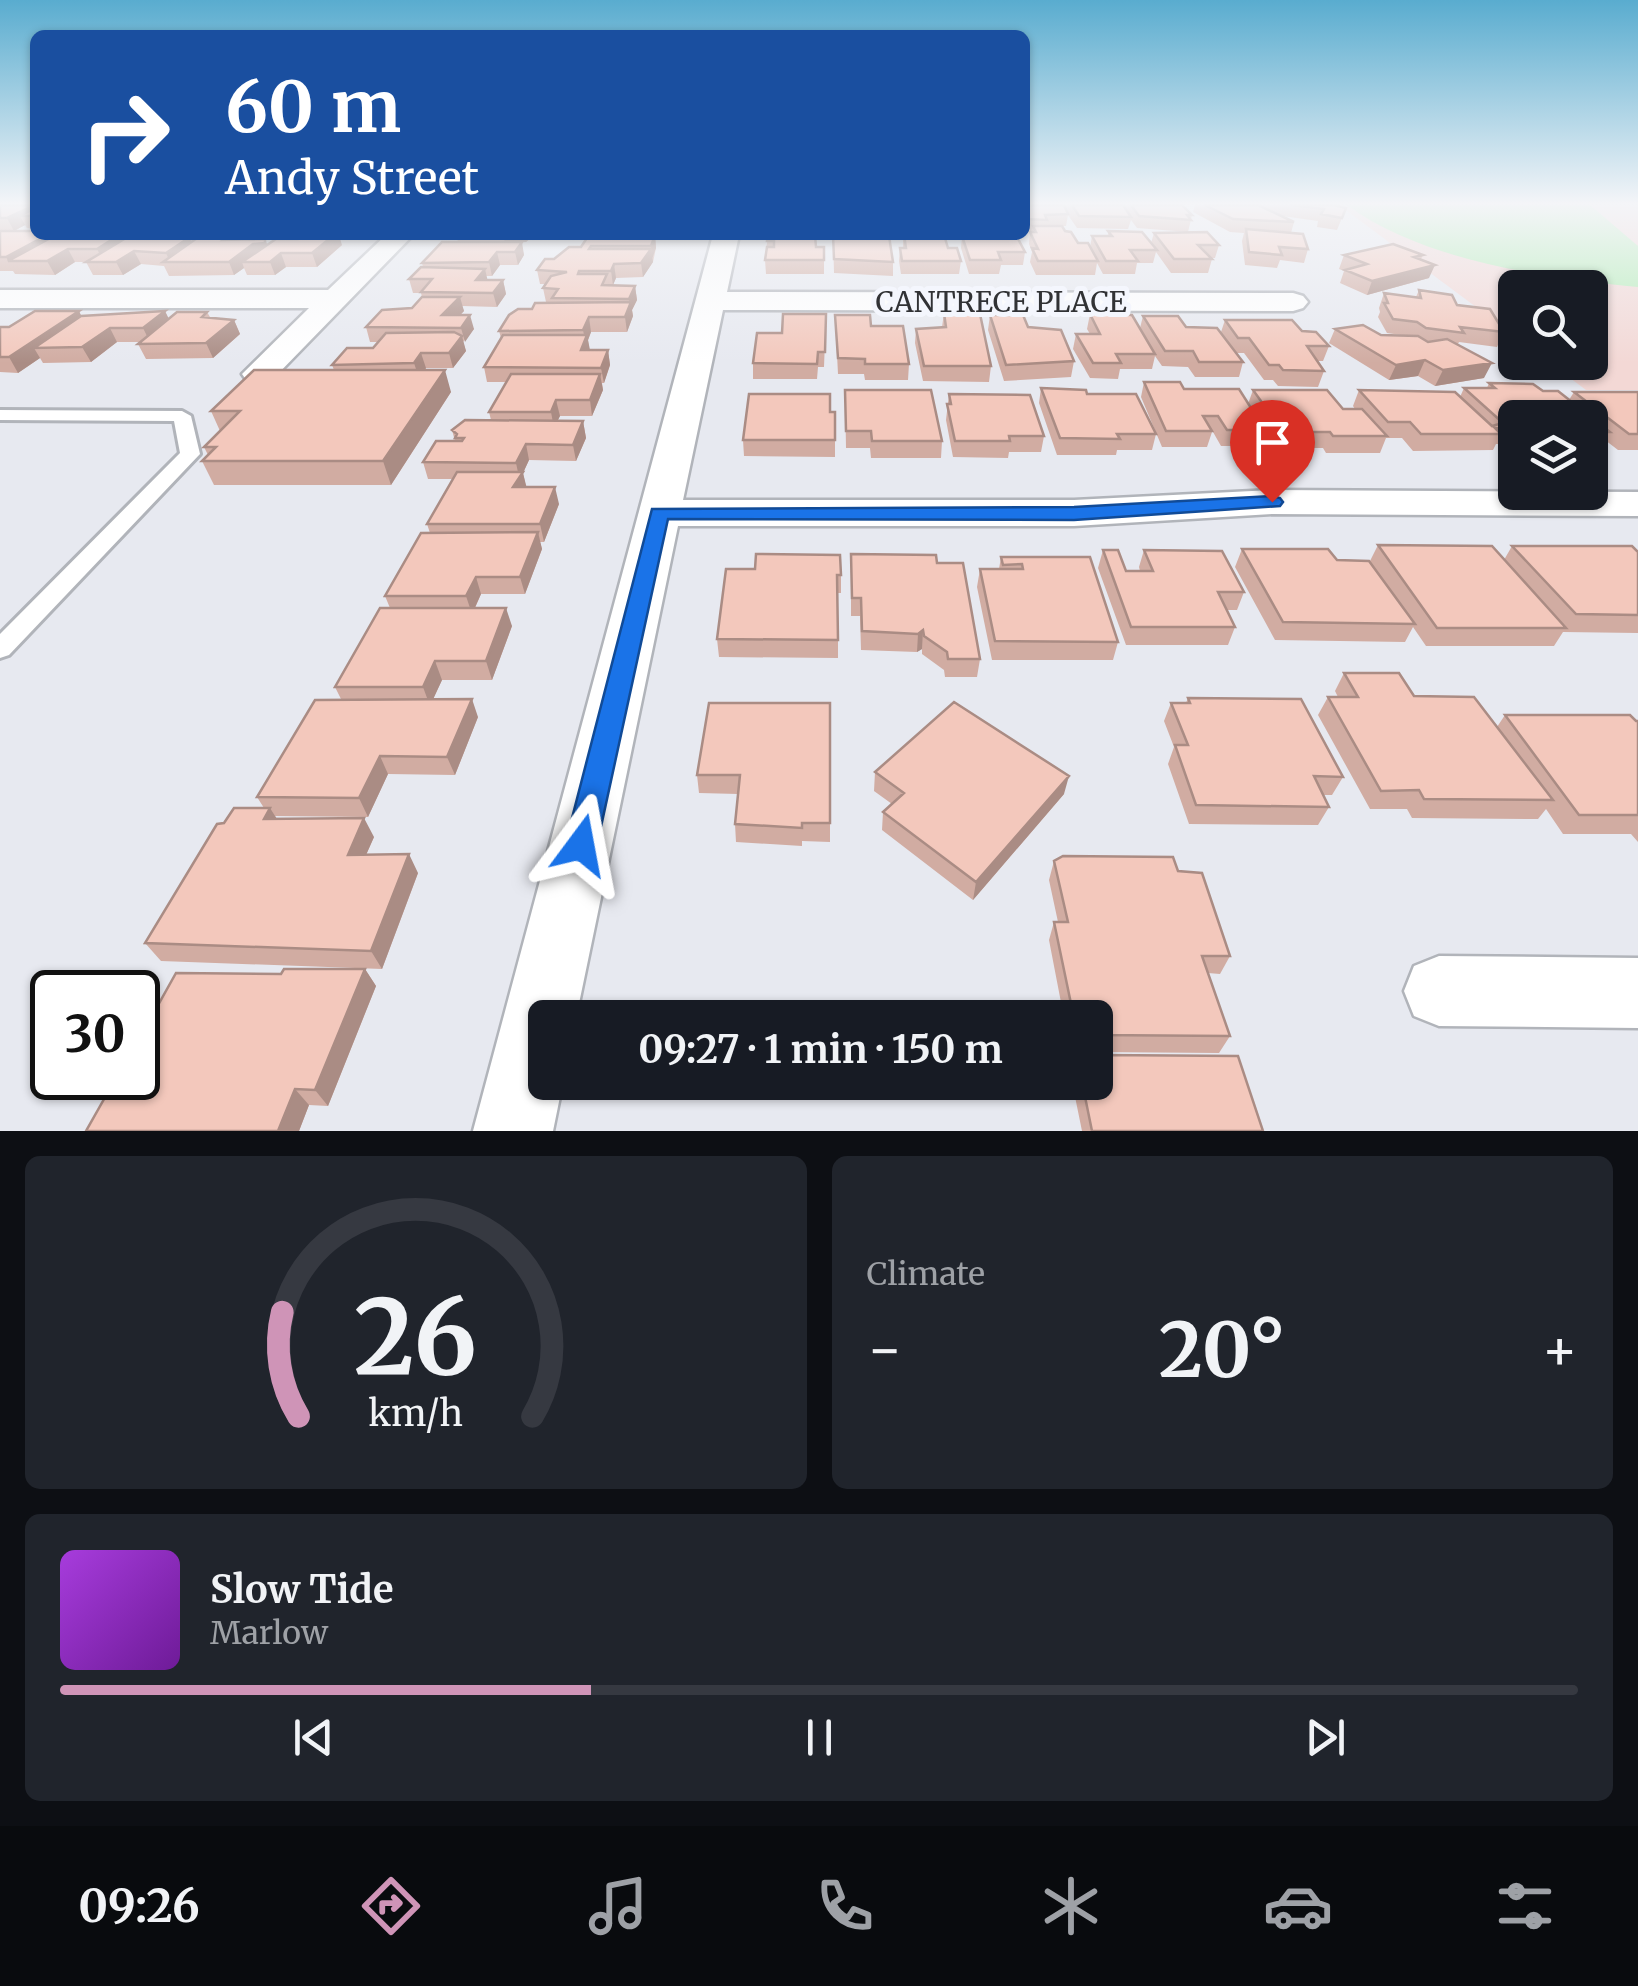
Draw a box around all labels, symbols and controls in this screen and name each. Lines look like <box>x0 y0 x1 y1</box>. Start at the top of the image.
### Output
text: 60 m <box>225 63 401 151</box>
icon: right <box>60 70 190 200</box>
text: Andy Street <box>225 150 479 206</box>
map controls <box>1498 270 1608 510</box>
button: search <box>1498 270 1608 380</box>
street label: CANTRECE PLACE <box>876 284 1127 320</box>
pin <box>1230 400 1315 503</box>
button: layers <box>1498 400 1608 510</box>
icon: arrive <box>1245 415 1300 470</box>
position arrow <box>529 793 633 897</box>
speed limit sign: 30 <box>30 970 160 1100</box>
text: 09:27 · 1 min · 150 m <box>638 1026 1003 1073</box>
text: Climate <box>867 1254 985 1294</box>
text: 26 <box>354 1272 477 1402</box>
text: 20° <box>1159 1303 1286 1397</box>
text: − <box>867 1315 903 1384</box>
text: + <box>1541 1315 1578 1384</box>
text: km/h <box>368 1391 463 1436</box>
text: Slow Tide <box>210 1566 394 1613</box>
text: Marlow <box>210 1613 328 1653</box>
icon: previous <box>286 1710 341 1765</box>
icon: pause <box>792 1710 847 1765</box>
icon: next <box>1298 1710 1353 1765</box>
icon: directions <box>356 1871 426 1941</box>
icon: music <box>583 1871 653 1941</box>
icon: phone <box>810 1871 880 1941</box>
icon: climate <box>1036 1871 1106 1941</box>
icon: car <box>1263 1871 1333 1941</box>
icon: filters <box>1490 1871 1560 1941</box>
text: 09:26 <box>78 1878 200 1934</box>

